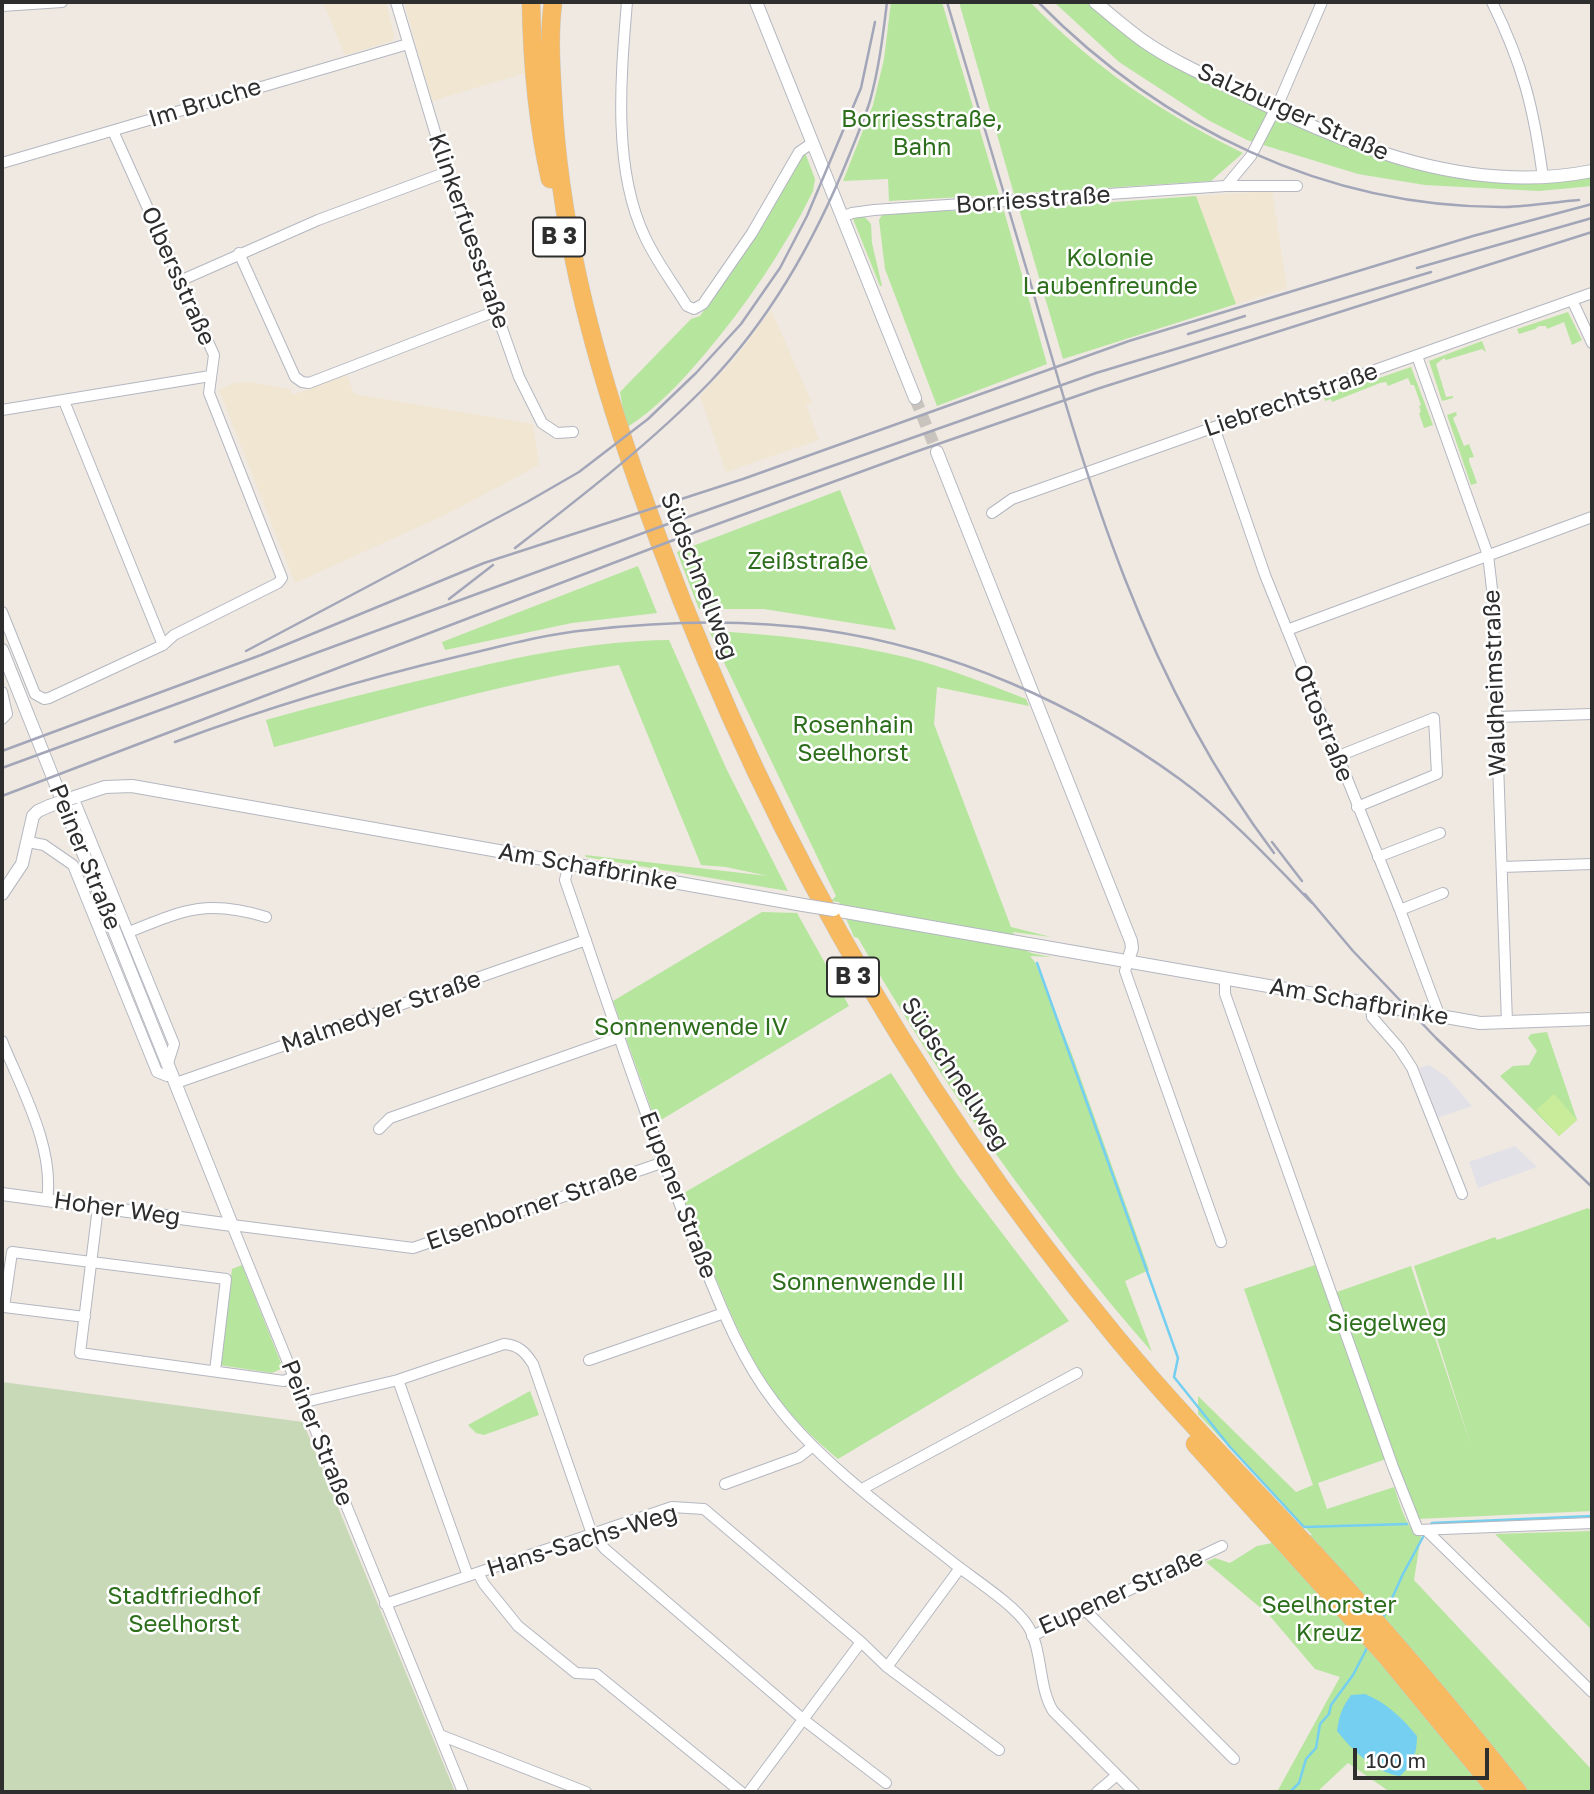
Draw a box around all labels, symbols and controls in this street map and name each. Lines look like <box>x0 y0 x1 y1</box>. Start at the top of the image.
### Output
street label: Salzburger Straße <box>1193 57 1393 167</box>
street label: Im Bruche <box>145 72 265 134</box>
park label: Borriesstraße, Bahn <box>841 105 1003 161</box>
street label: Klinkerfuesstraße <box>422 129 516 333</box>
street label: Borriesstraße <box>955 180 1111 220</box>
street label: Olbersstraße <box>135 202 221 350</box>
road number: B 3 <box>533 218 585 256</box>
park label: Kolonie Laubenfreunde <box>1022 244 1198 300</box>
street label: Liebrechtstraße <box>1200 357 1382 443</box>
street label: Südschnellweg <box>654 488 744 664</box>
park label: Zeißstraße <box>747 547 869 575</box>
street label: Waldheimstraße <box>1477 589 1513 777</box>
street label: Ottostraße <box>1286 660 1360 786</box>
park label: Rosenhain Seelhorst <box>792 711 914 767</box>
street label: Peiner Straße <box>43 780 127 934</box>
street label: Am Schafbrinke <box>496 837 680 897</box>
road number: B 3 <box>827 958 879 996</box>
street label: Malmedyer Straße <box>277 964 485 1060</box>
street label: Am Schafbrinke <box>1267 972 1451 1032</box>
street label: Südschnellweg <box>895 992 1015 1156</box>
park label: Sonnenwende IV <box>594 1013 788 1041</box>
street label: Eupener Straße <box>633 1107 723 1283</box>
street label: Elsenborner Straße <box>423 1157 641 1257</box>
street label: Hoher Weg <box>52 1186 182 1232</box>
park label: Sonnenwende III <box>772 1268 964 1296</box>
park label: Siegelweg <box>1327 1309 1447 1337</box>
street label: Peiner Straße <box>275 1356 359 1510</box>
street label: Hans-Sachs-Weg <box>483 1498 681 1584</box>
street label: Eupener Straße <box>1034 1543 1208 1641</box>
park label: Stadtfriedhof Seelhorst <box>107 1582 261 1638</box>
park label: Seelhorster Kreuz <box>1262 1591 1396 1647</box>
scale bar <box>1356 1734 1492 1778</box>
text: 100 m <box>1366 1747 1426 1773</box>

